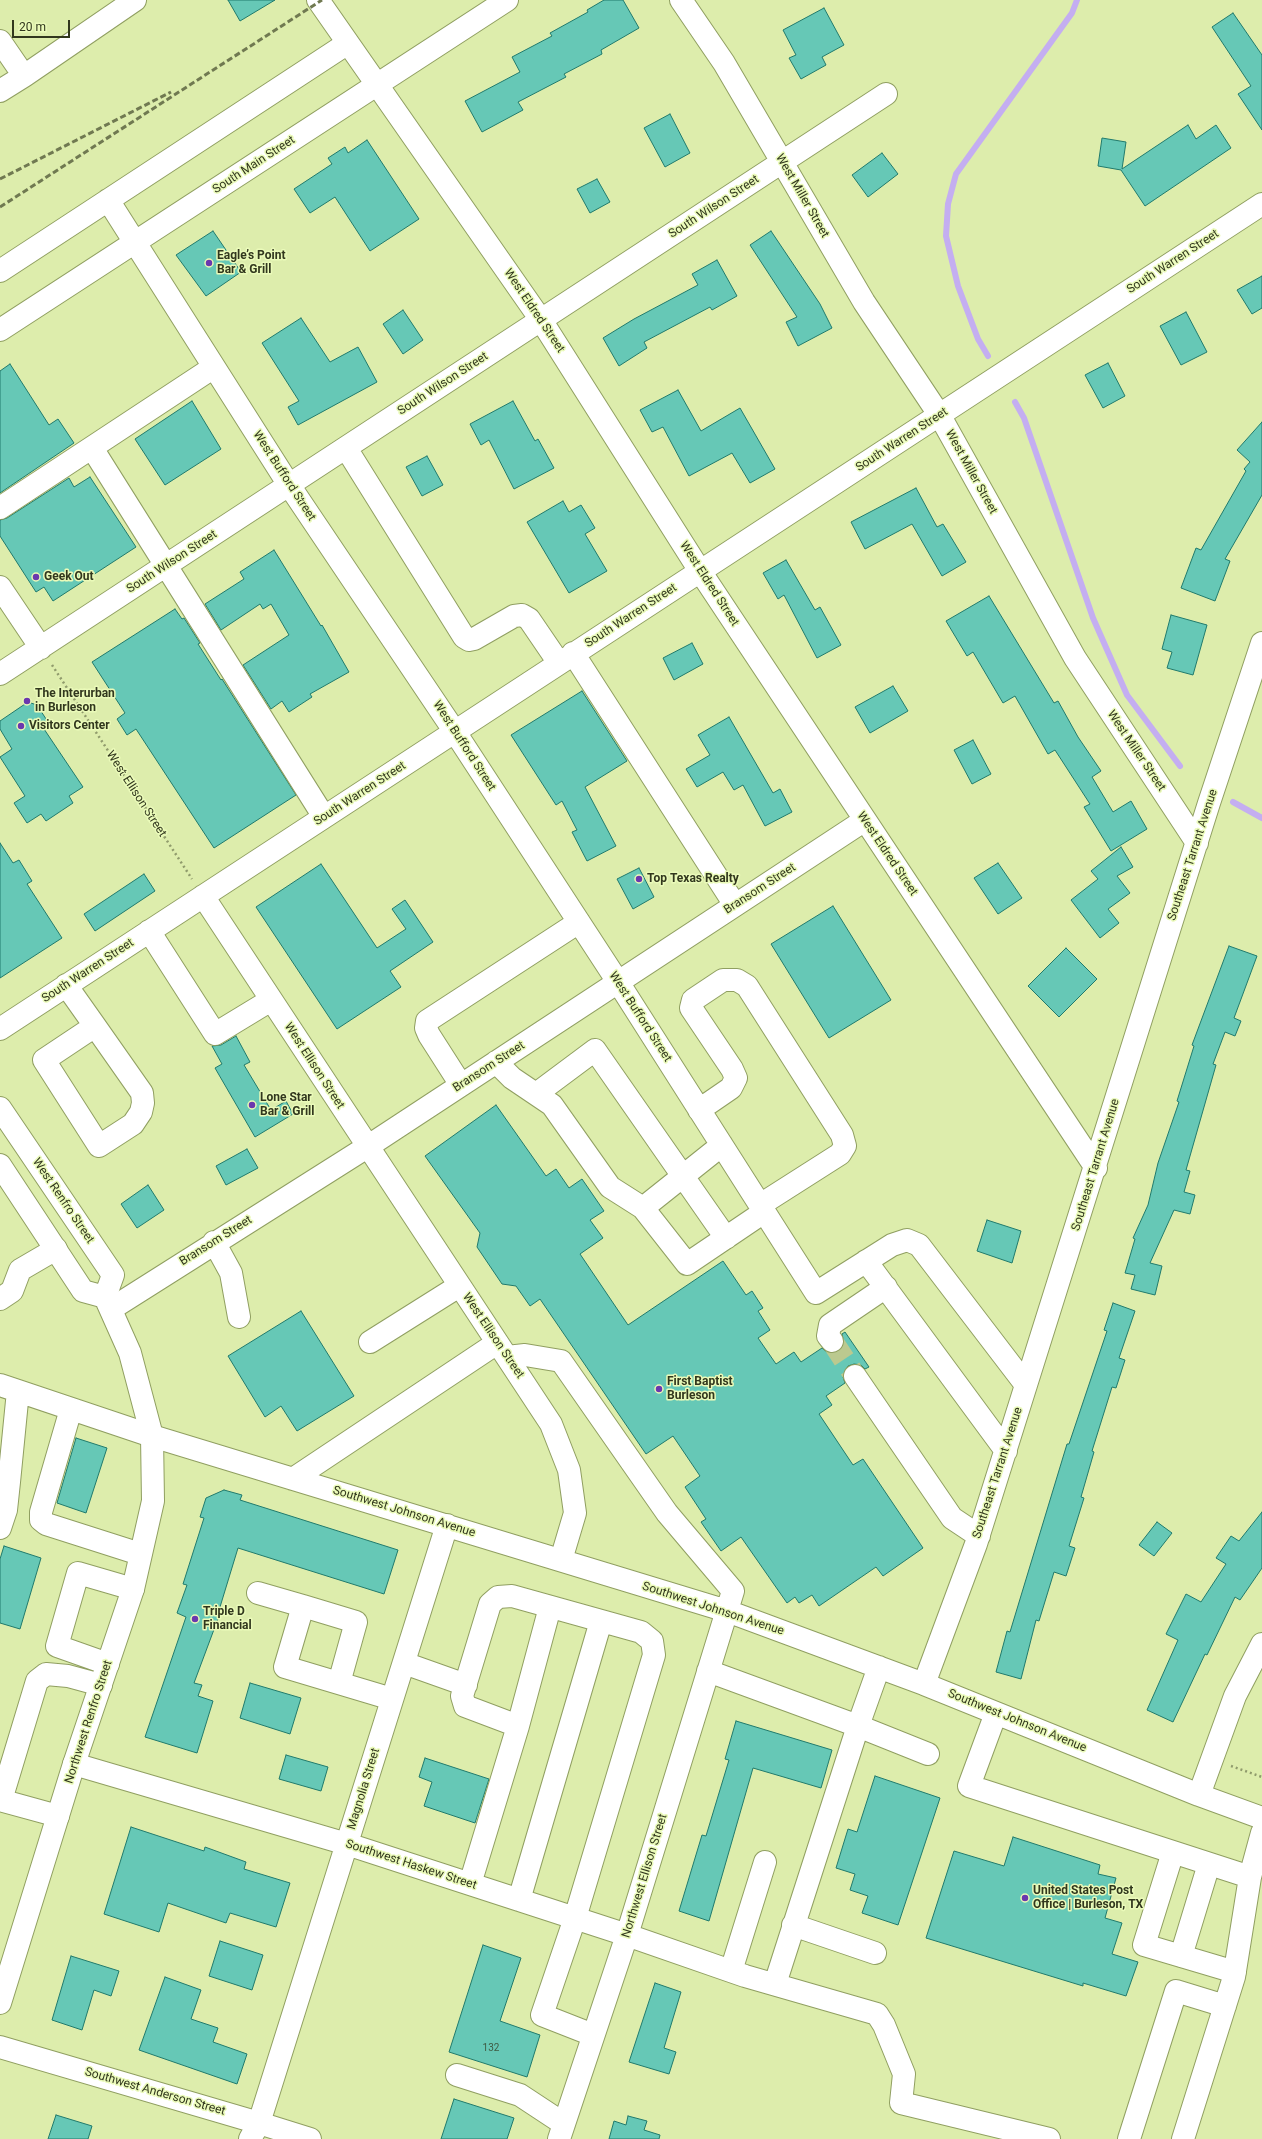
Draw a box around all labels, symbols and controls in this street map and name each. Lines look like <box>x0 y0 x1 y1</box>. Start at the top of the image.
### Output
scale bar <box>14 12 72 38</box>
text: 20 m <box>19 20 46 34</box>
street label: South Main Street <box>210 133 298 197</box>
street label: West Miller Street <box>772 152 832 240</box>
street label: South Wilson Street <box>666 172 762 242</box>
street label: South Warren Street <box>1124 227 1222 297</box>
place label: Eagle’s Point Bar & Grill <box>217 249 285 277</box>
marker: Eagle’s Point Bar & Grill <box>204 258 214 268</box>
street label: West Eldred Street <box>501 266 567 356</box>
street label: South Wilson Street <box>395 349 491 419</box>
street label: South Warren Street <box>853 405 951 475</box>
street label: West Miller Street <box>942 427 1000 517</box>
street label: West Bufford Street <box>249 428 319 524</box>
street label: South Wilson Street <box>124 527 220 597</box>
street label: West Eldred Street <box>676 539 742 629</box>
place label: Geek Out <box>44 570 94 584</box>
marker: Geek Out <box>31 572 41 582</box>
street label: South Warren Street <box>582 581 680 651</box>
place label: The Interurban in Burleson <box>35 687 115 715</box>
marker: The Interurban in Burleson <box>22 696 32 706</box>
street label: West Bufford Street <box>429 698 499 794</box>
street label: West Miller Street <box>1104 708 1168 794</box>
place label: Visitors Center <box>29 719 110 733</box>
marker: Visitors Center <box>16 721 26 731</box>
street label: West Ellison Street <box>103 748 169 840</box>
street label: South Warren Street <box>311 759 409 829</box>
street label: Southeast Tarrant Avenue <box>1165 787 1221 923</box>
street label: West Eldred Street <box>854 809 920 899</box>
street label: Bransom Street <box>721 860 799 918</box>
place label: Top Texas Realty <box>647 872 739 886</box>
marker: Top Texas Realty <box>634 874 644 884</box>
street label: South Warren Street <box>39 936 137 1006</box>
street label: West Bufford Street <box>605 969 675 1065</box>
street label: West Ellison Street <box>281 1020 347 1112</box>
street label: Bransom Street <box>450 1038 528 1096</box>
place label: Lone Star Bar & Grill <box>260 1091 314 1119</box>
street label: Southeast Tarrant Avenue <box>1069 1097 1123 1233</box>
marker: Lone Star Bar & Grill <box>247 1100 257 1110</box>
street label: West Renfro Street <box>29 1156 97 1246</box>
street label: Bransom Street <box>177 1213 255 1269</box>
street label: West Ellison Street <box>459 1291 527 1381</box>
place label: First Baptist Burleson <box>667 1375 733 1403</box>
marker: First Baptist Burleson <box>654 1384 664 1394</box>
street label: Southeast Tarrant Avenue <box>970 1405 1026 1541</box>
street label: Southwest Johnson Avenue <box>331 1483 477 1541</box>
street label: Southwest Johnson Avenue <box>640 1579 786 1639</box>
place label: Triple D Financial <box>203 1605 252 1633</box>
marker: Triple D Financial <box>190 1614 200 1624</box>
street label: Northwest Renfro Street <box>62 1659 116 1785</box>
street label: Southwest Johnson Avenue <box>946 1687 1088 1755</box>
street label: Magnolia Street <box>345 1747 383 1831</box>
street label: Northwest Ellison Street <box>619 1812 671 1940</box>
street label: Southwest Haskew Street <box>344 1837 478 1893</box>
place label: United States Post Office | Burleson, TX <box>1033 1884 1143 1912</box>
marker: United States Post Office | Burleson, TX <box>1020 1893 1030 1903</box>
house number: 132 <box>483 2042 499 2054</box>
street label: Southwest Anderson Street <box>83 2065 227 2119</box>

